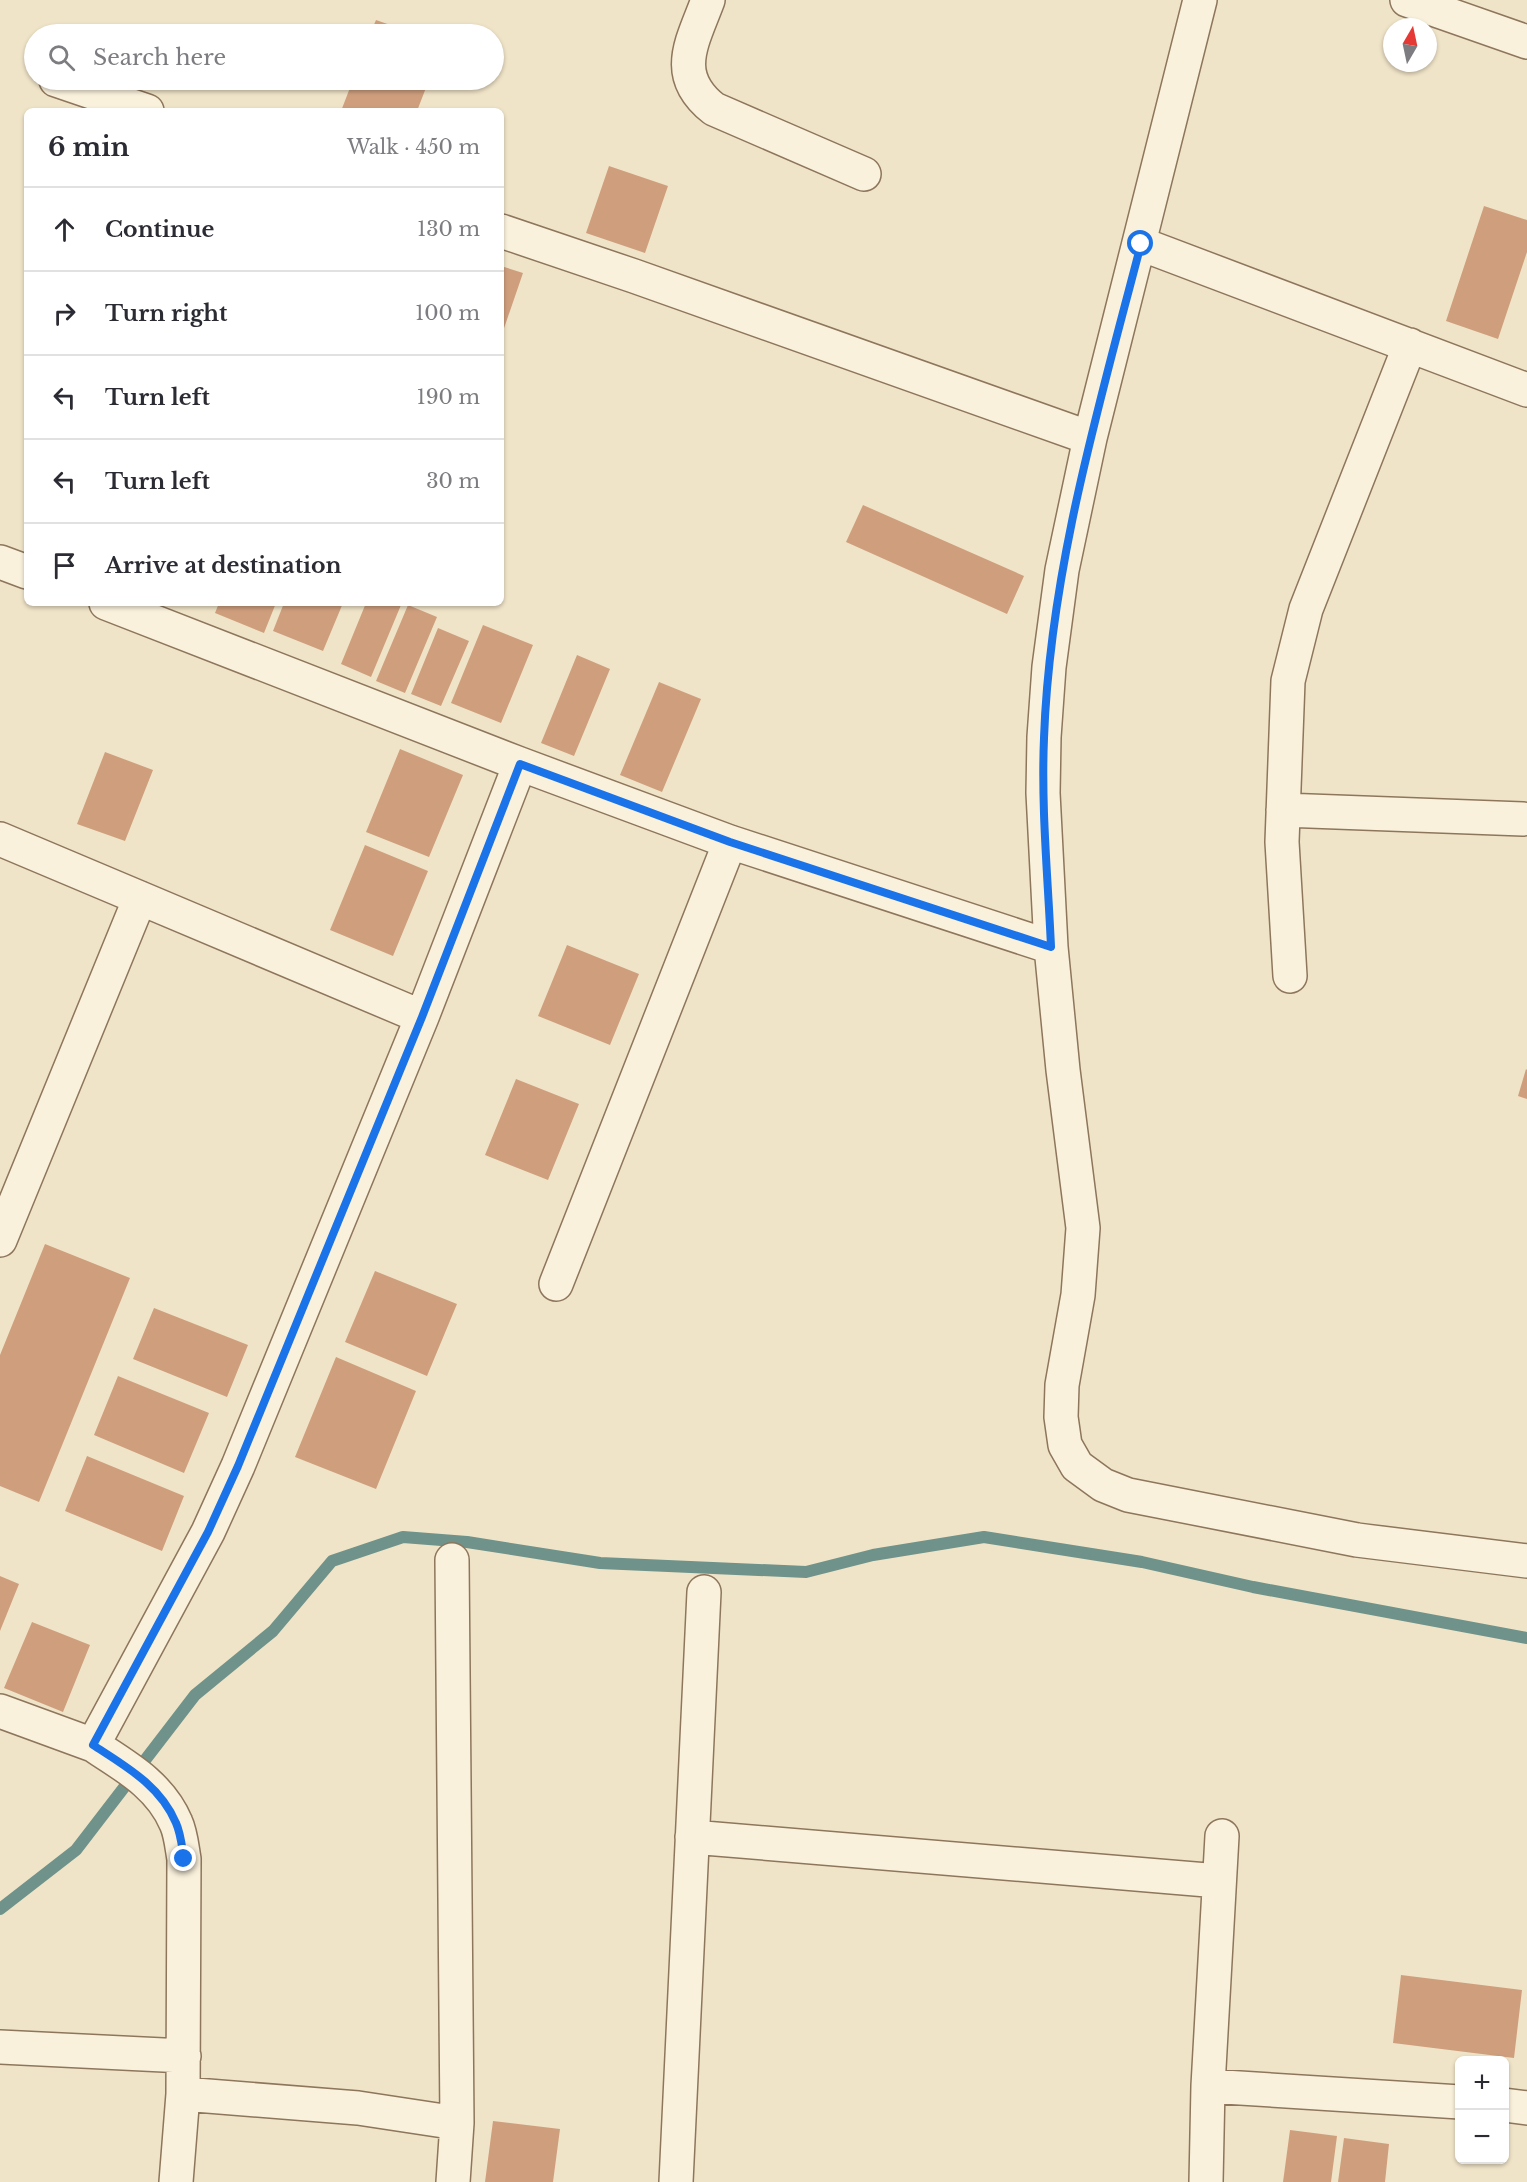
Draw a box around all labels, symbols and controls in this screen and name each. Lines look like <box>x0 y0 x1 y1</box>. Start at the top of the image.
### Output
north arrow <box>1383 18 1437 72</box>
search box <box>24 24 504 90</box>
icon: search <box>45 41 78 74</box>
text: Search here <box>93 44 226 71</box>
text: 6 min <box>48 131 129 163</box>
text: Walk · 450 m <box>347 135 480 159</box>
icon: ahead <box>48 213 81 246</box>
text: Continue <box>105 216 214 243</box>
text: 130 m <box>417 217 480 241</box>
route start <box>1127 230 1153 256</box>
icon: right <box>48 297 81 330</box>
text: Turn right <box>105 300 227 327</box>
text: 100 m <box>415 301 480 325</box>
icon: left <box>48 381 81 414</box>
text: Turn left <box>105 384 210 411</box>
text: 190 m <box>417 385 480 409</box>
icon: left <box>48 465 81 498</box>
text: Turn left <box>105 468 210 495</box>
text: 30 m <box>426 469 480 493</box>
icon: arrive <box>48 549 81 582</box>
text: Arrive at destination <box>105 552 342 579</box>
route end <box>170 1845 196 1871</box>
map controls <box>1455 2056 1509 2164</box>
button: + <box>1455 2056 1509 2110</box>
button: − <box>1455 2110 1509 2164</box>

